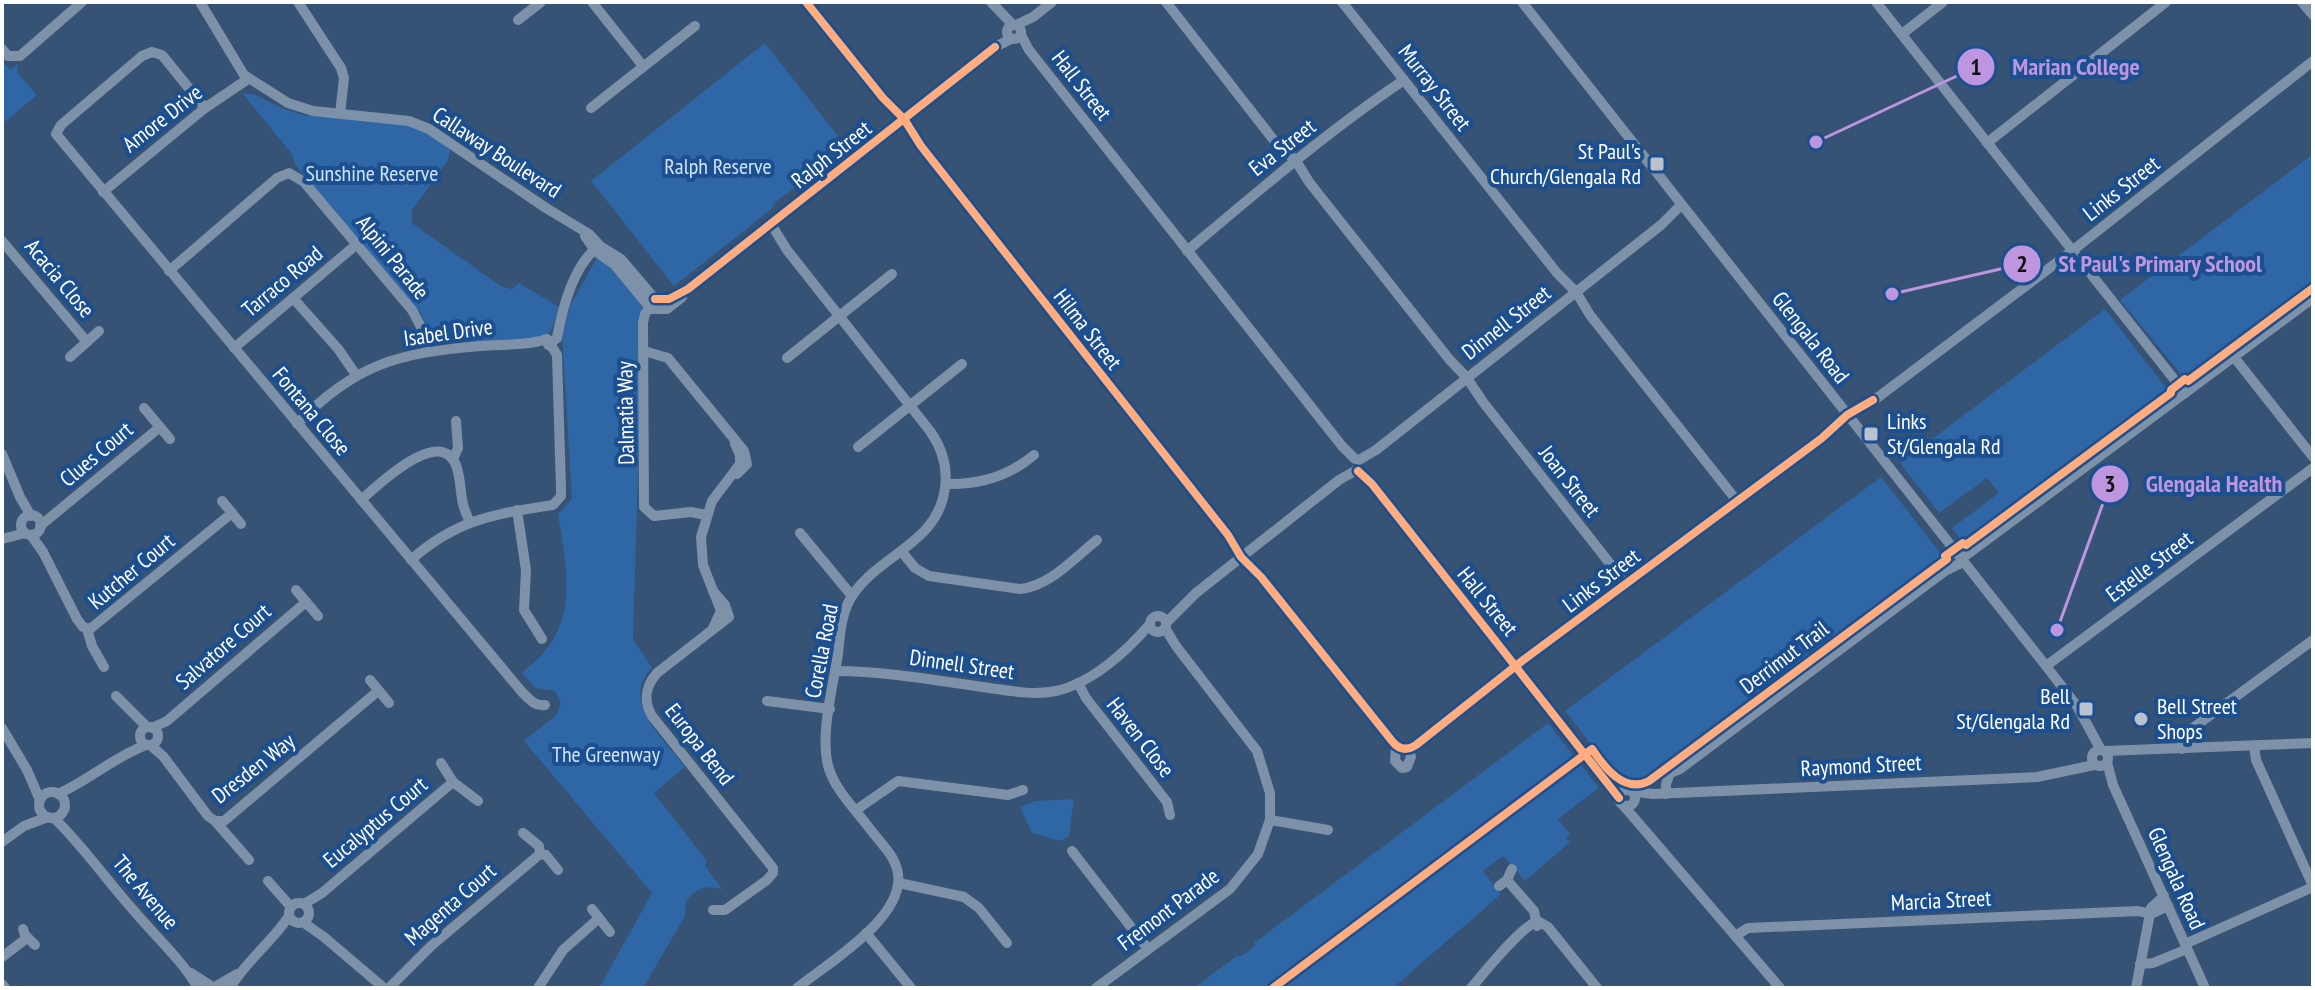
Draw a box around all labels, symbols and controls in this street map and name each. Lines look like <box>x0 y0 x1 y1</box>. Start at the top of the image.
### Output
street label: Murray Street <box>1392 38 1478 136</box>
callout: Marian College <box>1956 43 2156 91</box>
street label: Hall Street <box>1046 44 1118 126</box>
text: 1 <box>1970 51 1982 82</box>
text: Marian College <box>2012 51 2140 82</box>
street label: Amore Drive <box>116 78 208 158</box>
street label: Callaway Boulevard <box>427 100 567 204</box>
street label: Eva Street <box>1243 112 1321 182</box>
street label: Ralph Street <box>785 114 877 194</box>
place label: St Paul's Church/Glengala Rd <box>1490 137 1641 190</box>
street label: Links Street <box>2077 149 2165 227</box>
park label: Ralph Reserve <box>664 152 772 180</box>
marker: St Paul's Church/Glengala Rd <box>1648 155 1666 173</box>
park label: Sunshine Reserve <box>306 159 438 187</box>
street label: Alpini Parade <box>350 209 436 305</box>
street label: Acacia Close <box>19 233 101 323</box>
street label: Tarraco Road <box>236 239 328 323</box>
callout: St Paul's Primary School <box>2002 240 2278 288</box>
text: 2 <box>2016 248 2028 279</box>
text: St Paul's Primary School <box>2058 248 2262 279</box>
street label: Dinnell Street <box>1456 279 1556 365</box>
street label: Hilma Street <box>1048 283 1128 375</box>
street label: Glengala Road <box>1766 285 1856 389</box>
street label: Isabel Drive <box>402 312 494 352</box>
street label: Dalmatia Way <box>610 360 640 465</box>
street label: Fontana Close <box>267 361 357 461</box>
place label: Links St/Glengala Rd <box>1887 407 2001 460</box>
street label: Clues Court <box>54 415 138 493</box>
marker: Links St/Glengala Rd <box>1862 425 1880 443</box>
street label: Joan Street <box>1533 439 1607 523</box>
callout: Glengala Health <box>2090 460 2298 508</box>
text: 3 <box>2104 468 2116 499</box>
text: Glengala Health <box>2146 468 2282 499</box>
street label: Estelle Street <box>2100 524 2198 608</box>
street label: Kutcher Court <box>82 527 180 615</box>
street label: Links Street <box>1557 542 1645 618</box>
street label: Hall Street <box>1452 561 1524 641</box>
street label: Salvatore Court <box>170 597 276 695</box>
street label: Corella Road <box>798 602 844 700</box>
street label: Derrimut Trail <box>1734 614 1835 700</box>
street label: Dinnell Street <box>908 643 1016 685</box>
place label: Bell St/Glengala Rd <box>1956 682 2071 735</box>
street label: Haven Close <box>1101 691 1181 783</box>
place label: Bell Street Shops <box>2157 692 2237 745</box>
street label: Europa Bend <box>659 697 741 791</box>
marker: Bell St/Glengala Rd <box>2077 700 2095 718</box>
marker: Bell Street Shops <box>2132 710 2150 728</box>
street label: Dresden Way <box>206 726 301 809</box>
park label: The Greenway <box>552 740 661 768</box>
street label: Raymond Street <box>1800 748 1922 782</box>
street label: Eucalyptus Court <box>317 770 433 874</box>
street label: Glengala Road <box>2142 822 2212 934</box>
street label: The Avenue <box>107 849 185 935</box>
street label: Magenta Court <box>399 857 501 951</box>
street label: Fremont Parade <box>1112 862 1224 956</box>
street label: Marcia Street <box>1890 883 1992 917</box>

